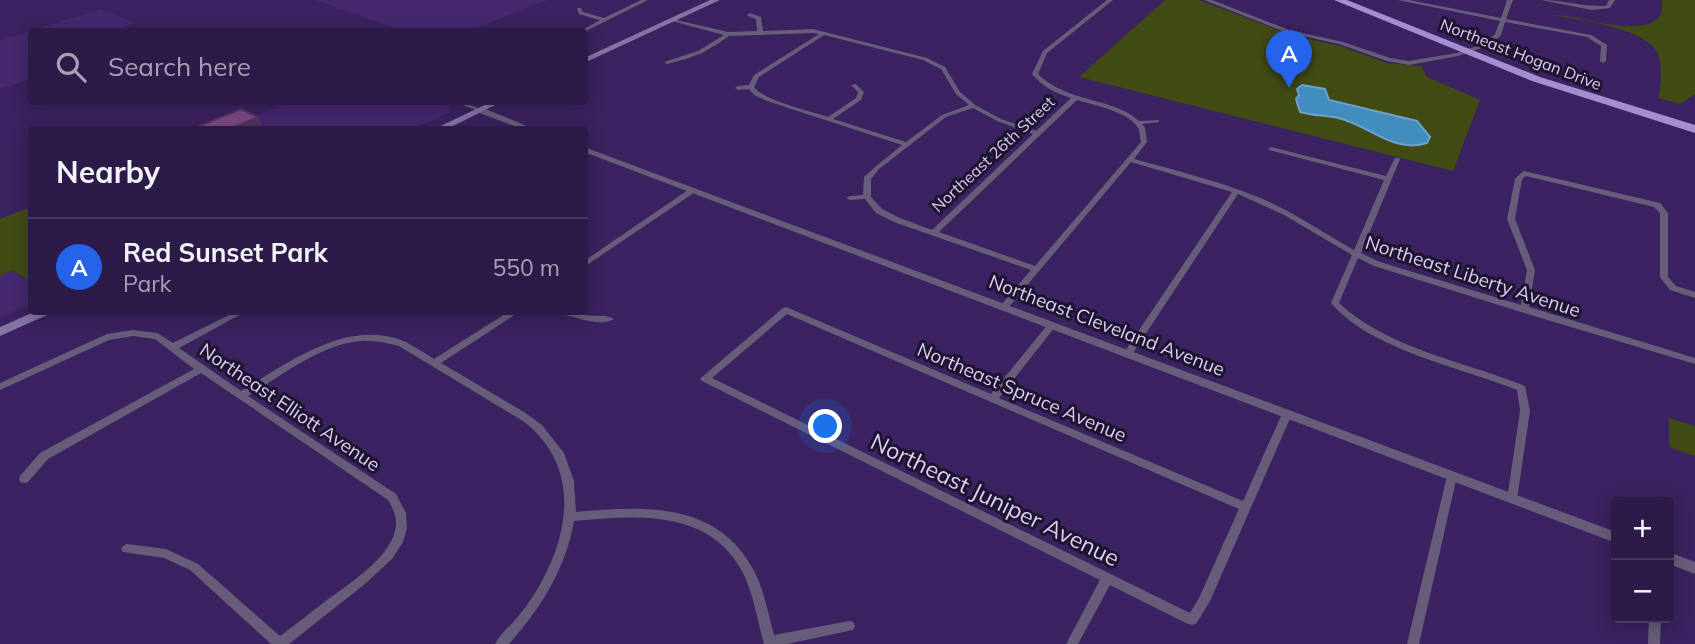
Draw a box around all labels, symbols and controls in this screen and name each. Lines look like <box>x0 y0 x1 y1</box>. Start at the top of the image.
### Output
street label: Northeast Hogan Drive <box>1438 14 1604 94</box>
search box <box>28 28 588 105</box>
pin: A <box>1266 30 1312 88</box>
icon: search <box>52 48 90 86</box>
text: Search here <box>108 50 251 83</box>
street label: Northeast 26th Street <box>927 92 1059 216</box>
text: Nearby <box>56 153 160 191</box>
street label: Northeast Liberty Avenue <box>1362 230 1584 322</box>
text: Red Sunset Park <box>123 236 328 269</box>
text: A <box>70 253 88 282</box>
text: 550 m <box>492 253 560 282</box>
text: Park <box>123 269 171 298</box>
street label: Northeast Cleveland Avenue <box>986 269 1228 381</box>
street label: Northeast Spruce Avenue <box>914 337 1130 447</box>
street label: Northeast Elliott Avenue <box>195 338 385 476</box>
your location <box>808 409 842 443</box>
street label: Northeast Juniper Avenue <box>866 427 1124 572</box>
map controls <box>1611 497 1674 623</box>
button: + <box>1611 497 1674 560</box>
button: − <box>1611 560 1674 623</box>

